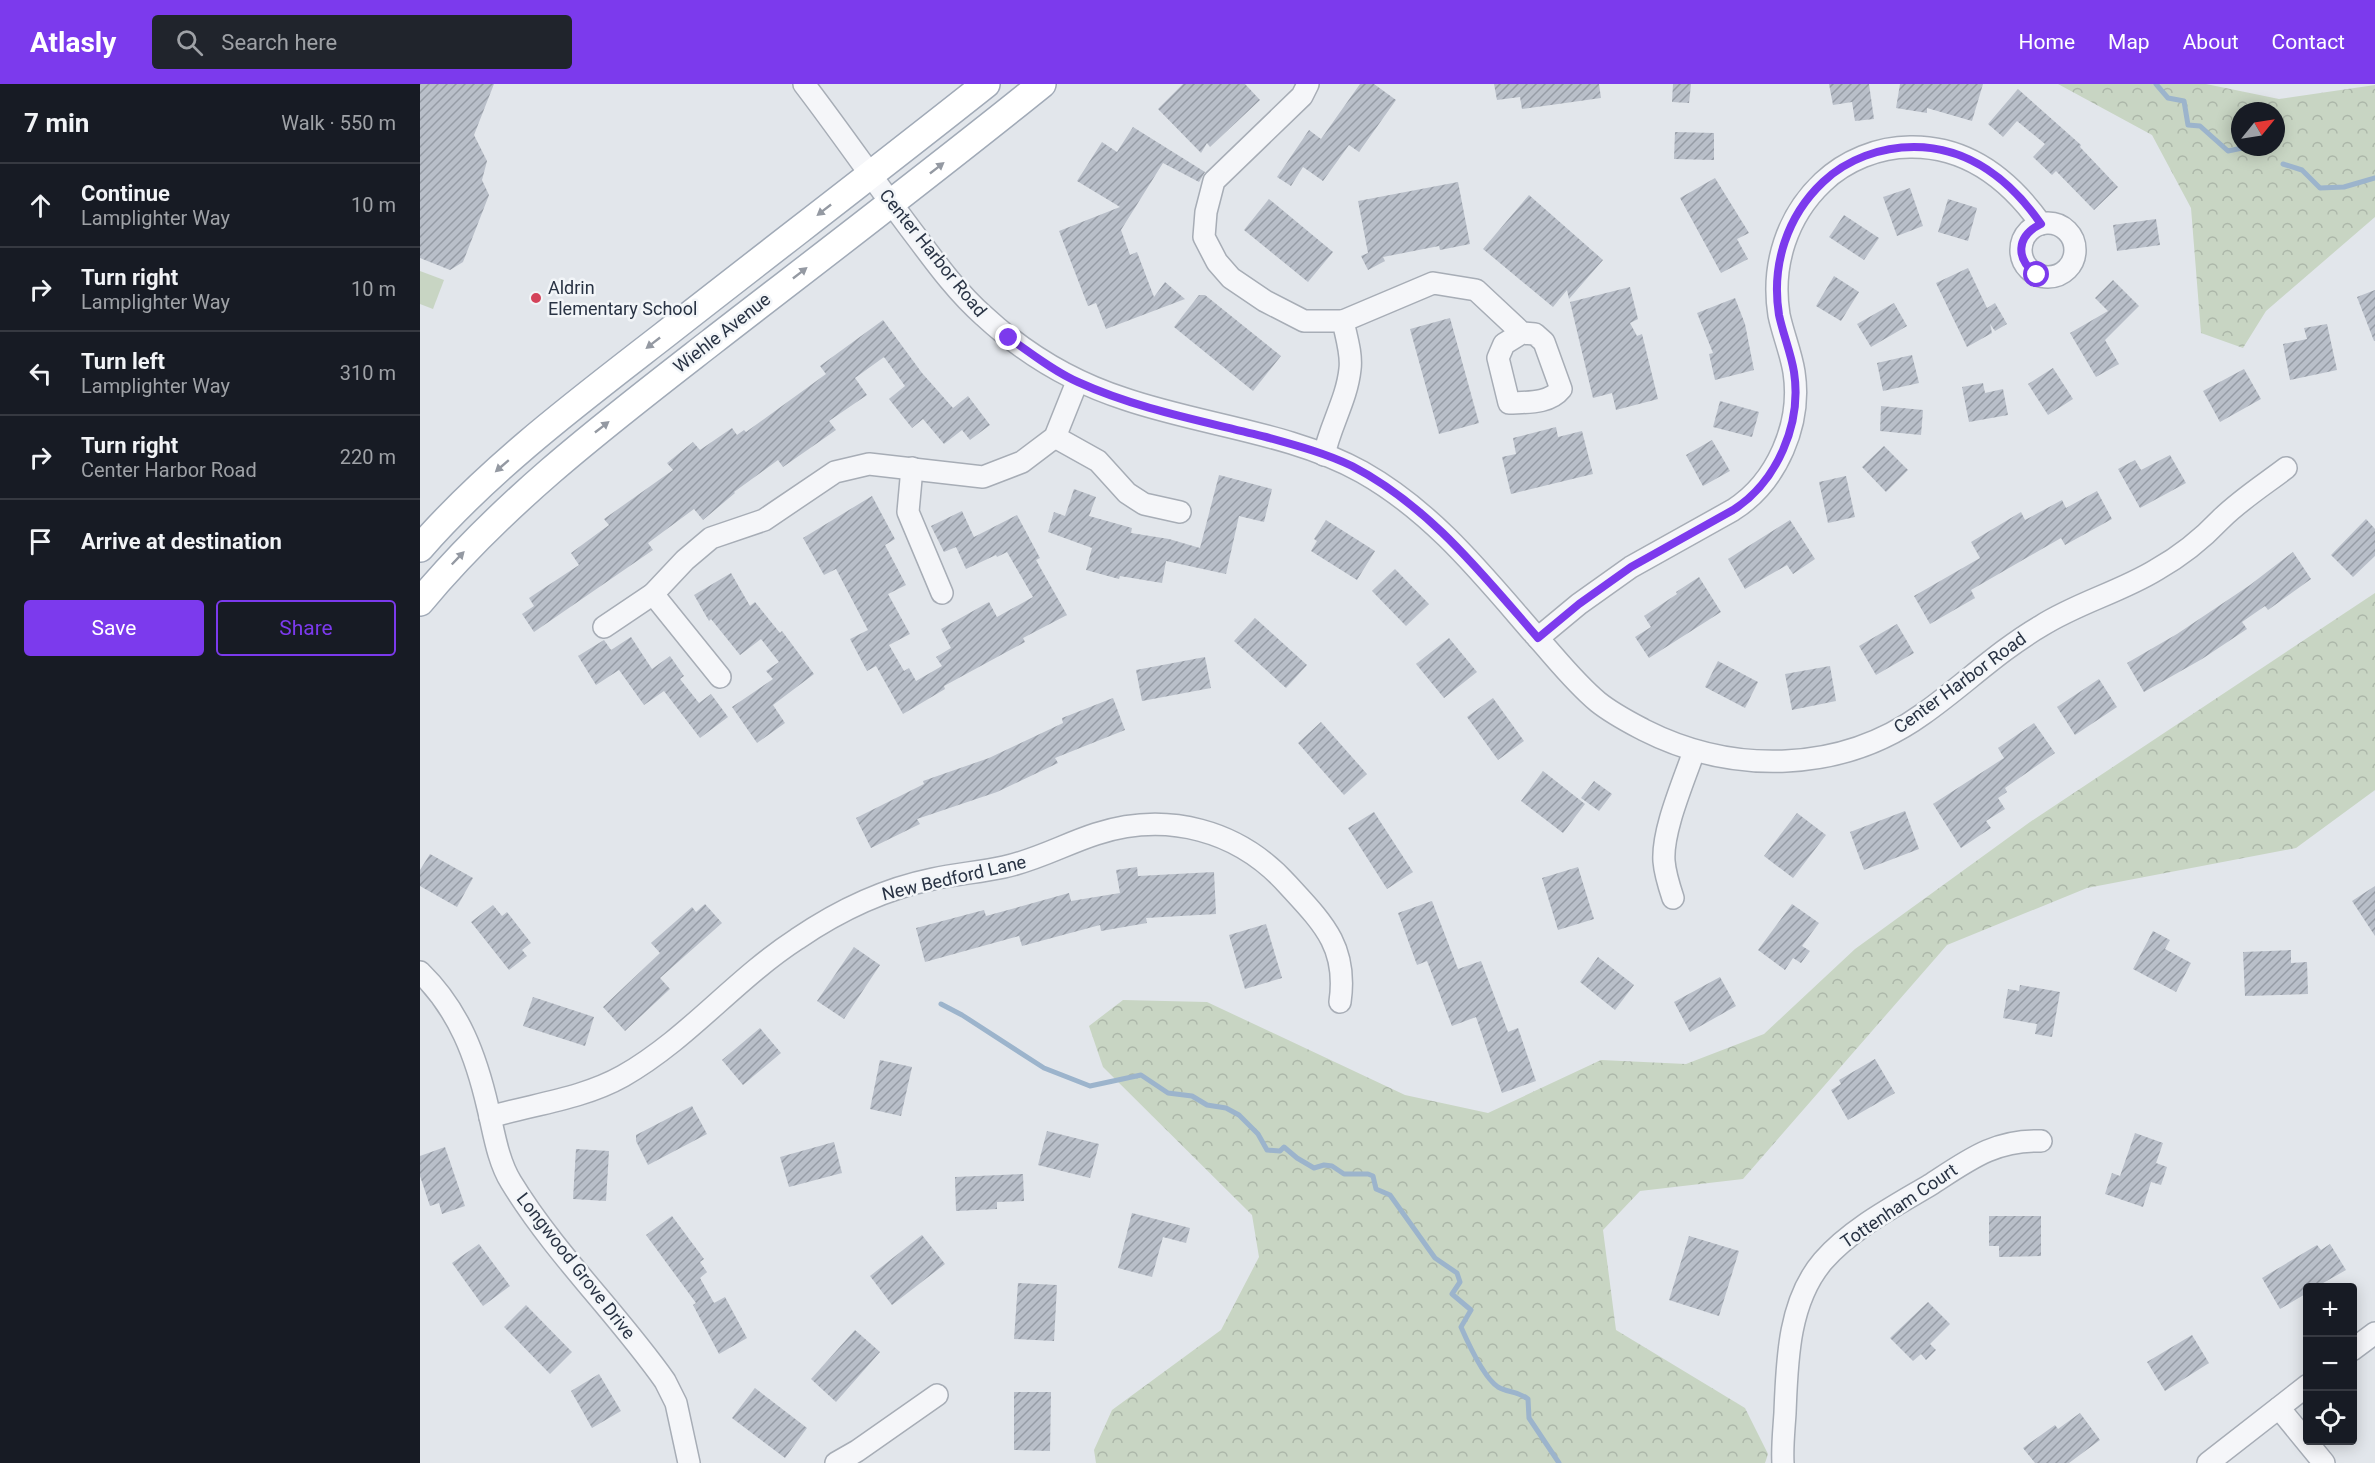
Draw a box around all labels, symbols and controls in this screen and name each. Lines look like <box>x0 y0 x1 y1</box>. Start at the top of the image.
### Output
search box <box>152 15 572 69</box>
text: Atlasly <box>30 26 116 59</box>
icon: search <box>173 26 206 59</box>
text: Search here <box>221 30 337 55</box>
text: Home <box>2019 30 2075 54</box>
text: Map <box>2108 30 2150 54</box>
text: About <box>2183 30 2239 54</box>
text: Contact <box>2272 30 2345 54</box>
north arrow <box>2231 102 2285 156</box>
text: 7 min <box>24 108 89 138</box>
text: Walk · 550 m <box>281 111 396 135</box>
one-way arrow <box>930 162 945 174</box>
text: Continue <box>81 181 170 206</box>
street label: Center Harbor Road <box>875 185 991 321</box>
icon: ahead <box>24 189 57 222</box>
text: 10 m <box>351 193 396 217</box>
one-way arrow <box>816 203 831 215</box>
text: Lamplighter Way <box>81 206 230 230</box>
route start <box>2023 261 2049 287</box>
text: Turn right <box>81 265 178 290</box>
one-way arrow <box>792 267 808 280</box>
icon: right <box>24 273 57 306</box>
text: 10 m <box>351 277 396 301</box>
place label: Aldrin Elementary School <box>548 277 697 319</box>
street label: Wiehle Avenue <box>669 288 774 377</box>
text: Lamplighter Way <box>81 290 230 314</box>
marker: Aldrin Elementary School <box>529 291 543 305</box>
route end <box>995 324 1021 350</box>
one-way arrow <box>646 336 661 348</box>
text: Turn left <box>81 349 165 374</box>
icon: left <box>24 357 57 390</box>
text: 310 m <box>340 361 396 385</box>
text: Lamplighter Way <box>81 374 230 398</box>
one-way arrow <box>595 421 610 433</box>
text: Turn right <box>81 433 178 458</box>
icon: right <box>24 441 57 474</box>
text: 220 m <box>340 445 396 469</box>
text: Center Harbor Road <box>81 458 257 482</box>
one-way arrow <box>495 459 510 472</box>
icon: arrive <box>24 525 57 558</box>
text: Arrive at destination <box>81 529 282 554</box>
one-way arrow <box>451 551 465 565</box>
button: Save <box>24 600 204 656</box>
button: Share <box>216 600 396 656</box>
street label: Center Harbor Road <box>1890 628 2030 738</box>
street label: New Bedford Lane <box>880 851 1028 904</box>
street label: Tottenham Court <box>1837 1159 1961 1252</box>
street label: Longwood Grove Drive <box>513 1188 640 1343</box>
map controls <box>2303 1283 2357 1445</box>
button: + <box>2303 1283 2357 1337</box>
button: − <box>2303 1337 2357 1391</box>
button: locate <box>2303 1391 2357 1445</box>

